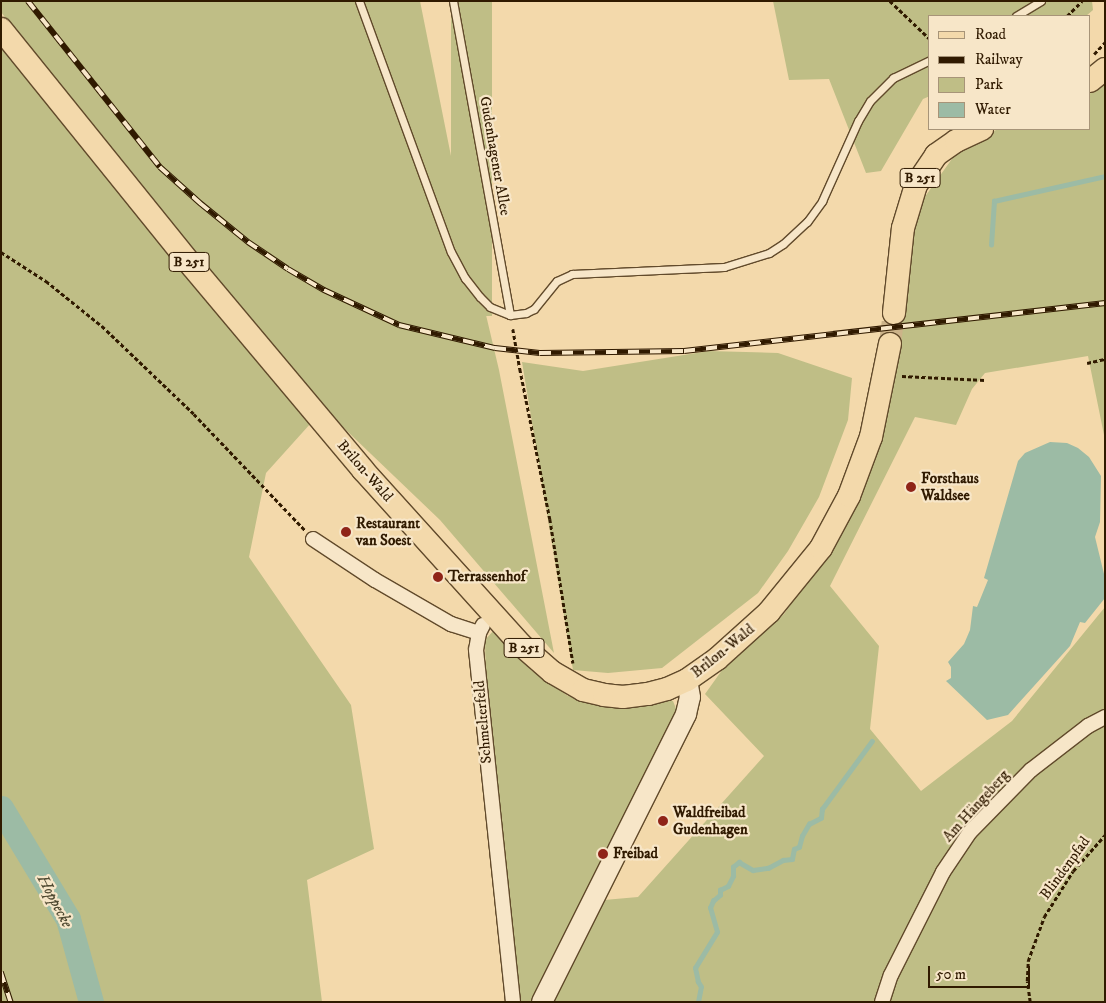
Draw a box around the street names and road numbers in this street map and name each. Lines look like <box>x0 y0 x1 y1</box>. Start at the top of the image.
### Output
street label: Gudenhagener Allee <box>476 95 514 217</box>
road number: B 251 <box>899 167 941 190</box>
road number: B 251 <box>168 250 210 274</box>
street label: Brilon-Wald <box>333 437 397 505</box>
street label: Brilon-Wald <box>688 620 758 682</box>
road number: B 251 <box>503 636 545 660</box>
street label: Schmelterfeld <box>470 680 496 764</box>
street label: Am Hängeberg <box>939 766 1013 846</box>
street label: Blindenpfad <box>1036 833 1094 903</box>

